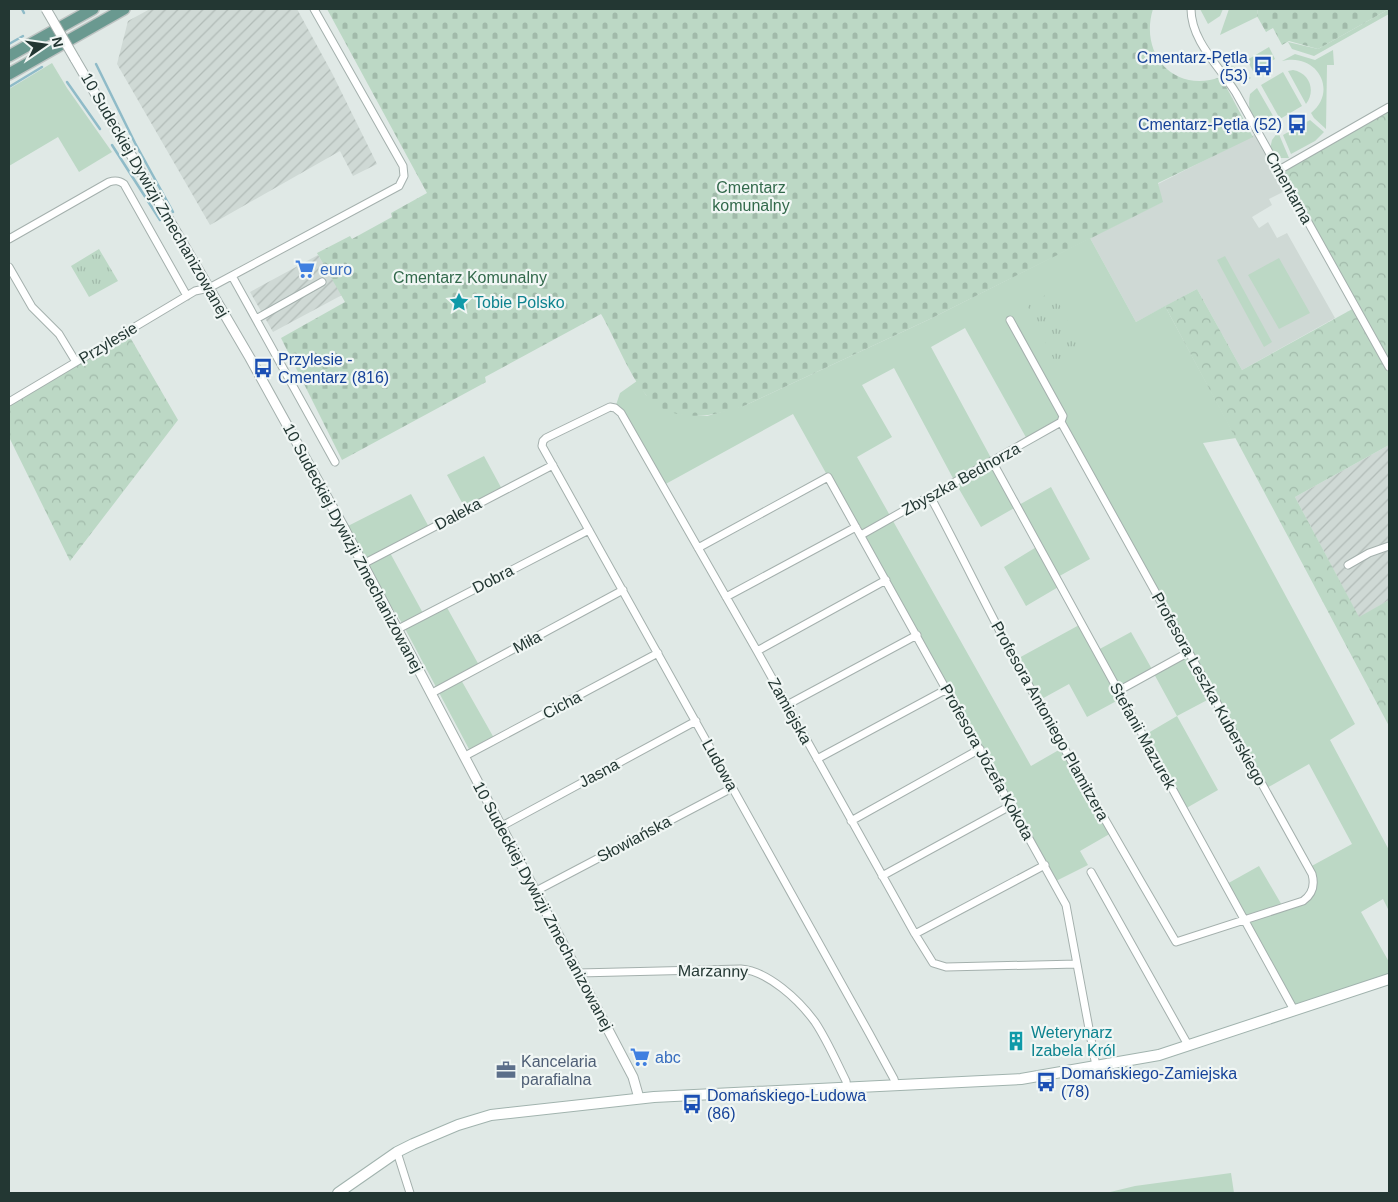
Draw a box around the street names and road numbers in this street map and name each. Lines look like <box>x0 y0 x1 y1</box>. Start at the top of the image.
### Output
street label: 10 Sudeckiej Dywizji Zmechanizowanej <box>78 70 232 320</box>
street label: Cmentarna <box>1262 149 1316 227</box>
street label: Przylesie <box>76 319 140 367</box>
street label: 10 Sudeckiej Dywizji Zmechanizowanej <box>280 421 426 675</box>
street label: Zbyszka Bednorza <box>899 439 1023 519</box>
street label: Daleka <box>432 495 484 533</box>
street label: Dobra <box>470 561 516 596</box>
street label: Profesora Leszka Kuberskiego <box>1149 590 1269 788</box>
street label: Profesora Antoniego Plamitzera <box>988 618 1112 824</box>
street label: Miła <box>510 628 544 656</box>
street label: Zamiejska <box>765 675 815 747</box>
street label: Stefanii Mazurek <box>1107 680 1180 793</box>
street label: Profesora Józefa Kokota <box>937 681 1037 843</box>
street label: Cicha <box>540 688 584 722</box>
street label: Ludowa <box>699 736 741 794</box>
street label: Jasna <box>576 755 622 791</box>
street label: 10 Sudeckiej Dywizji Zmechanizowanej <box>470 779 616 1033</box>
street label: Słowiańska <box>594 812 674 866</box>
street label: Marzanny <box>678 962 748 980</box>

